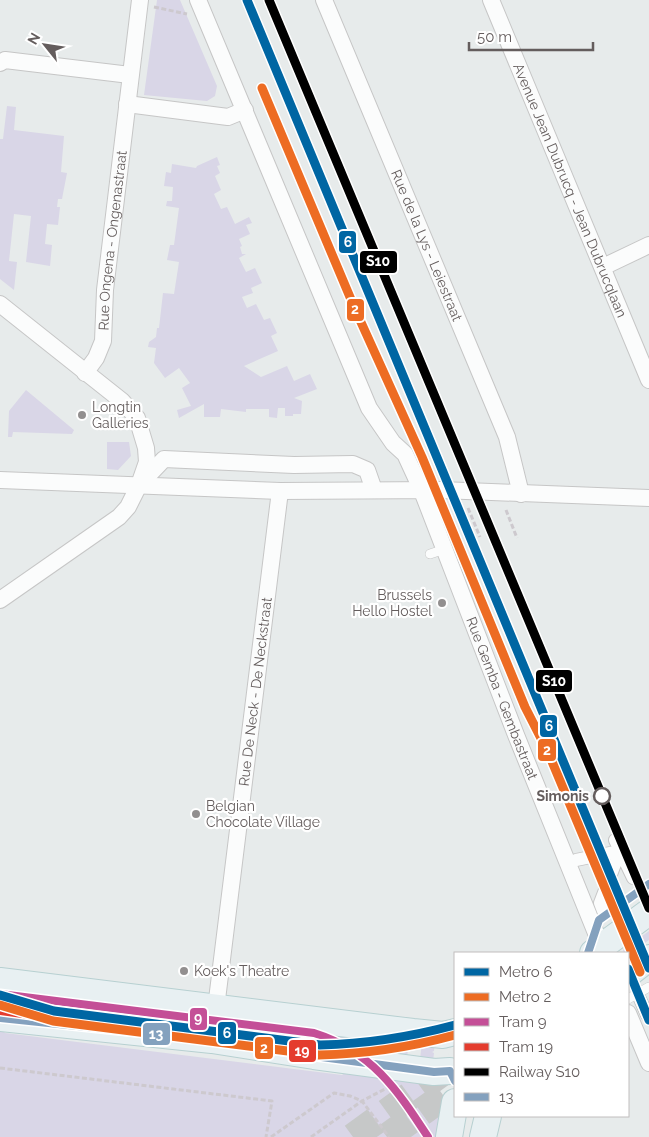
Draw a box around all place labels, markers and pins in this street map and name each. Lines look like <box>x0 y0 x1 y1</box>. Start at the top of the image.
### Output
place label: Longtin Galleries <box>92 399 149 431</box>
marker: Longtin Galleries <box>76 409 88 421</box>
place label: Brussels Hello Hostel <box>352 587 432 619</box>
marker: Brussels Hello Hostel <box>436 597 448 609</box>
marker: Simonis <box>593 787 611 805</box>
place label: Simonis <box>536 788 589 804</box>
place label: Belgian Chocolate Village <box>206 798 320 830</box>
marker: Belgian Chocolate Village <box>190 808 202 820</box>
place label: Koek's Theatre <box>194 963 289 979</box>
marker: Koek's Theatre <box>178 965 190 977</box>

